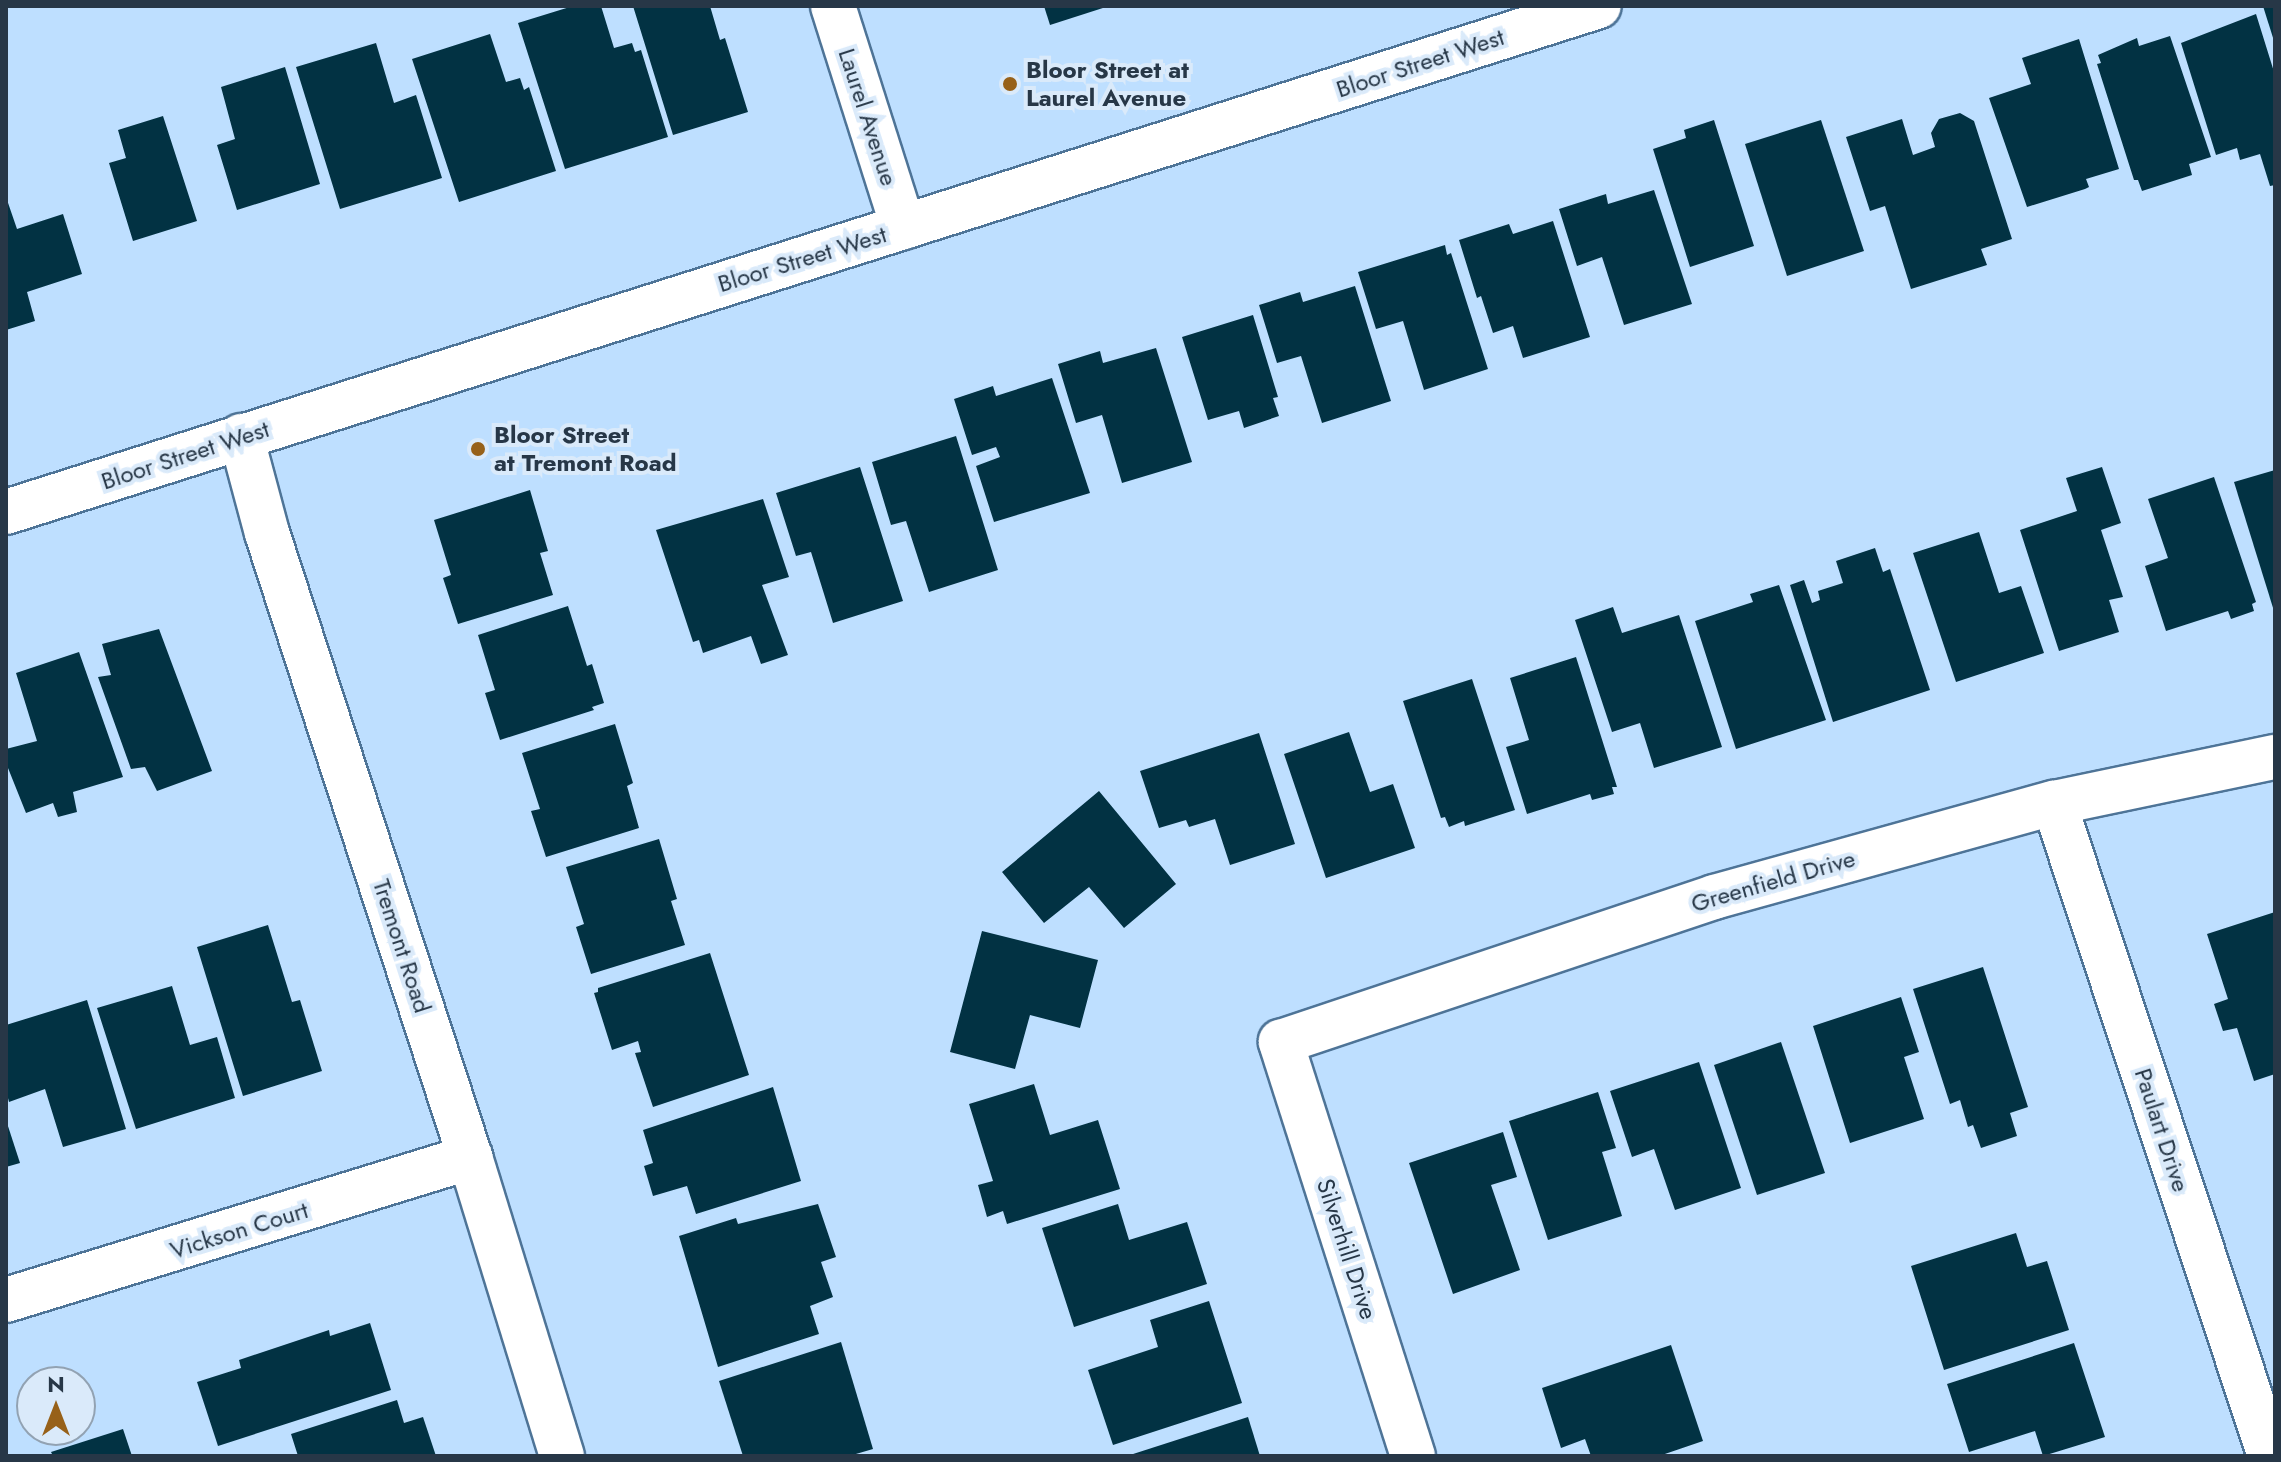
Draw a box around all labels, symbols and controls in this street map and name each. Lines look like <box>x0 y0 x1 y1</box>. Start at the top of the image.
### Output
street label: Bloor Street West <box>1333 22 1507 104</box>
street label: Laurel Avenue <box>832 45 904 189</box>
place label: Bloor Street at Laurel Avenue <box>1026 56 1189 112</box>
marker: Bloor Street at Laurel Avenue <box>1001 75 1019 93</box>
street label: Bloor Street West <box>714 220 890 298</box>
street label: Bloor Street West <box>98 414 272 496</box>
place label: Bloor Street at Tremont Road <box>494 421 676 477</box>
marker: Bloor Street at Tremont Road <box>469 440 487 458</box>
street label: Greenfield Drive <box>1688 844 1858 918</box>
street label: Tremont Road <box>367 876 437 1016</box>
street label: Paulart Drive <box>2128 1065 2196 1195</box>
street label: Silverhill Drive <box>1311 1175 1383 1323</box>
street label: Vickson Court <box>166 1195 312 1265</box>
north arrow <box>16 1366 96 1446</box>
text: N <box>47 1368 65 1400</box>

